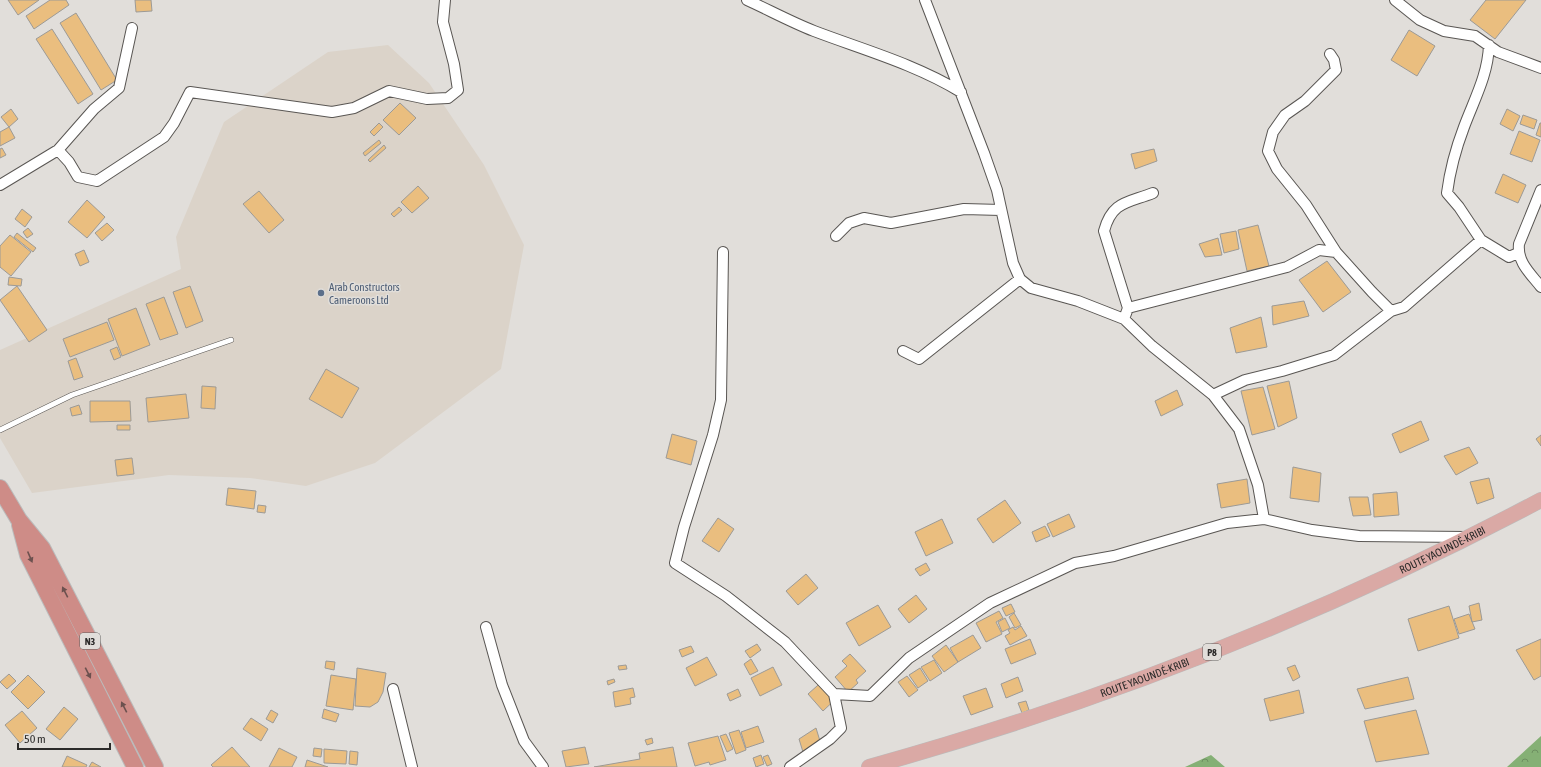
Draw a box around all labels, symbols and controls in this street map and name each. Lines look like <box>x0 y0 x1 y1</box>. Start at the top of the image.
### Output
place label: Arab Constructors Cameroons Ltd <box>329 281 400 306</box>
marker: Arab Constructors Cameroons Ltd <box>316 288 326 298</box>
street label: ROUTE YAOUNDÉ-KRIBI <box>1398 524 1487 576</box>
one-way arrow <box>27 552 33 564</box>
one-way arrow <box>61 586 68 598</box>
road number: N3 <box>80 633 100 649</box>
road number: P8 <box>1203 644 1221 660</box>
street label: ROUTE YAOUNDÉ-KRIBI <box>1099 655 1191 699</box>
one-way arrow <box>85 668 91 679</box>
one-way arrow <box>121 702 127 713</box>
scale bar <box>18 725 110 751</box>
text: 50 m <box>24 732 46 746</box>

